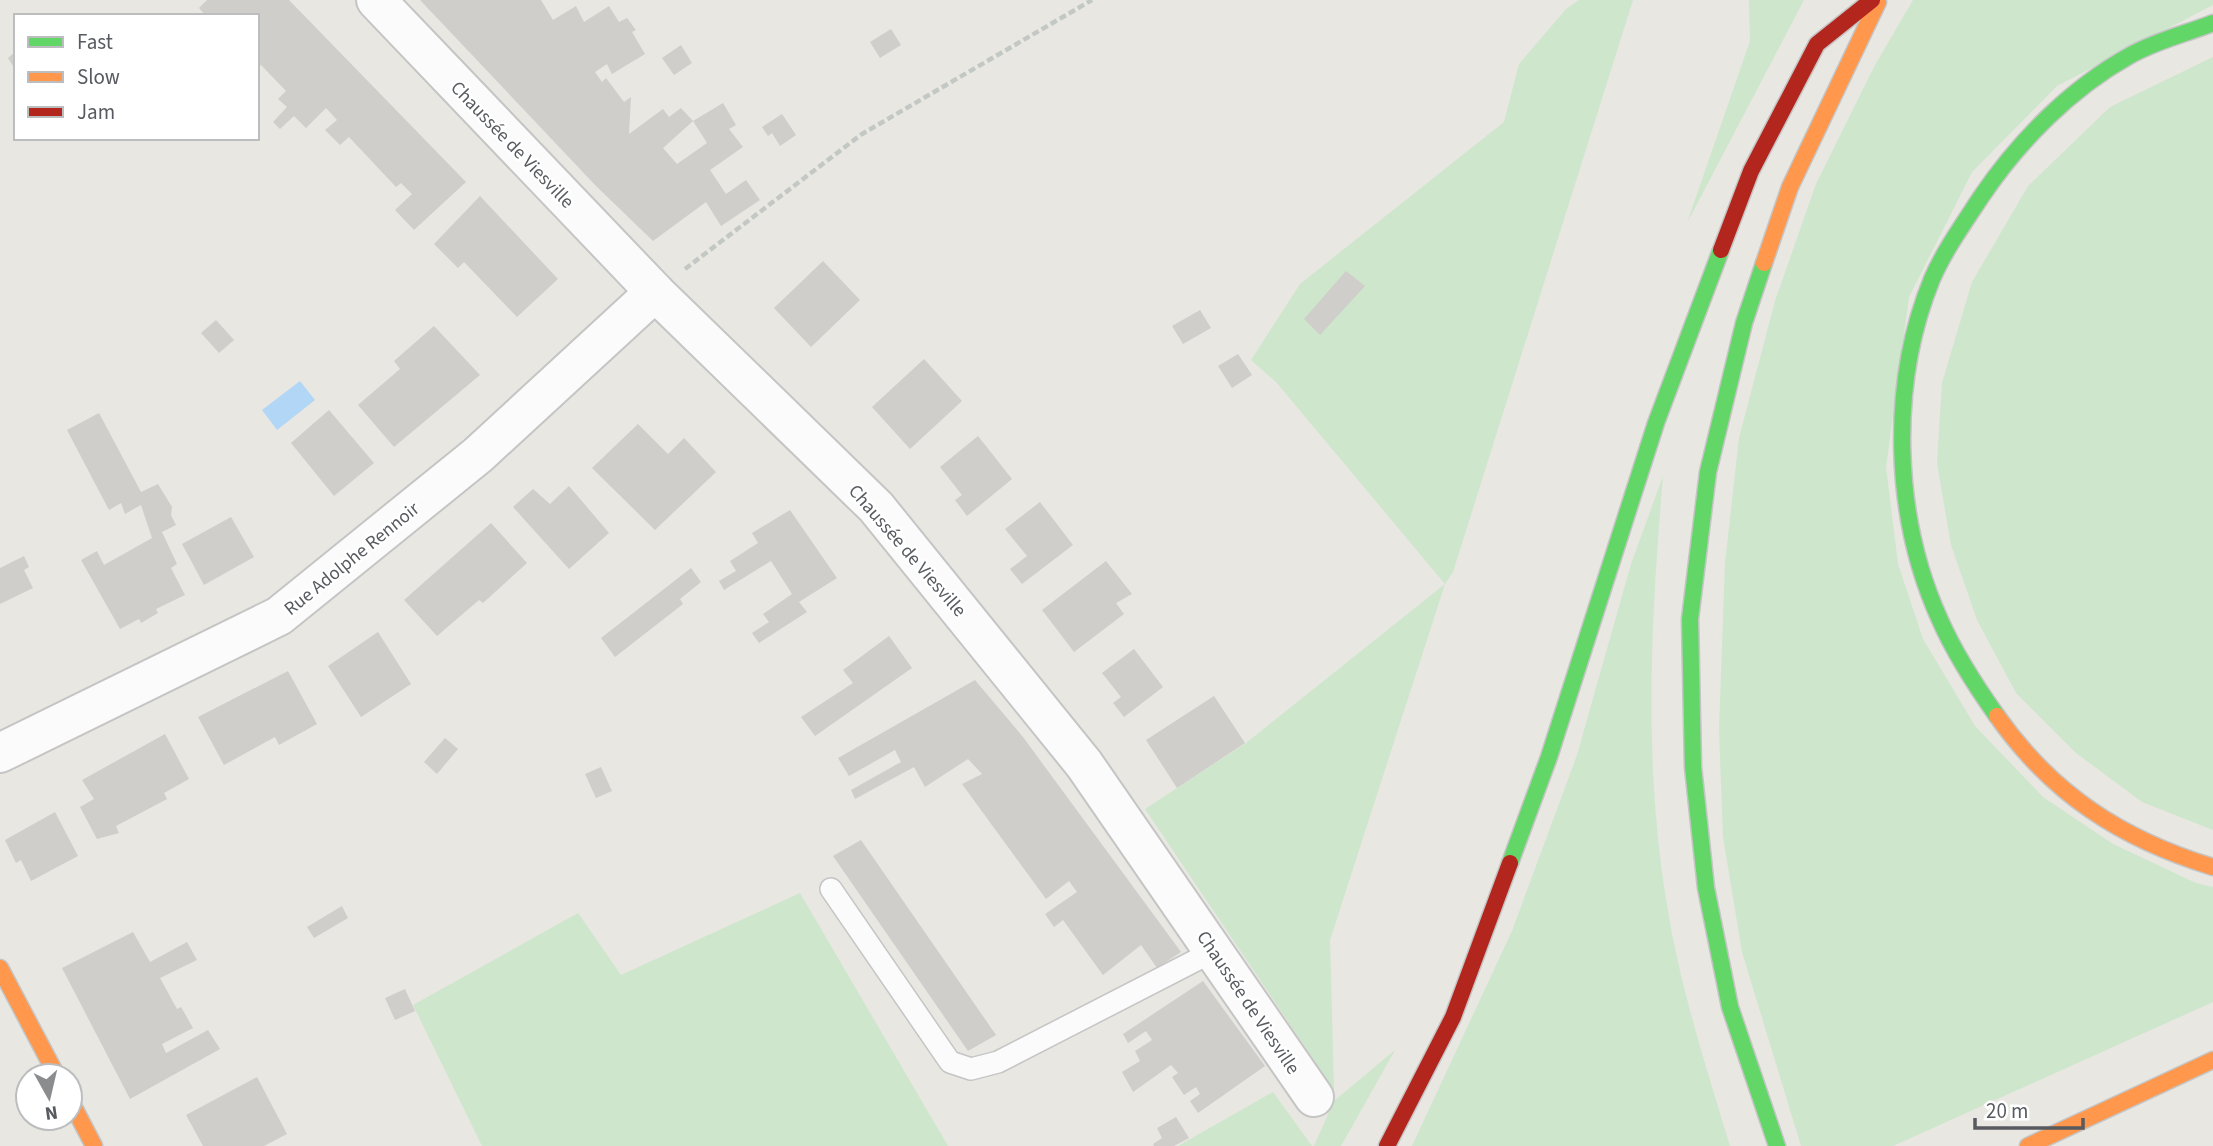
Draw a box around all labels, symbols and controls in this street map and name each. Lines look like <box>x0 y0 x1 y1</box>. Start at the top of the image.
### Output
legend <box>14 14 259 140</box>
text: Fast <box>77 27 113 57</box>
text: Slow <box>77 62 120 92</box>
street label: Chaussée de Viesville <box>444 75 580 215</box>
text: Jam <box>77 97 115 127</box>
street label: Chaussée de Viesville <box>842 479 972 623</box>
street label: Rue Adolphe Rennoir <box>279 496 426 622</box>
street label: Chaussée de Viesville <box>1190 926 1306 1080</box>
north arrow <box>14 1062 84 1132</box>
scale bar <box>1975 1086 2084 1130</box>
text: 20 m <box>1986 1096 2028 1126</box>
text: N <box>43 1098 59 1127</box>

